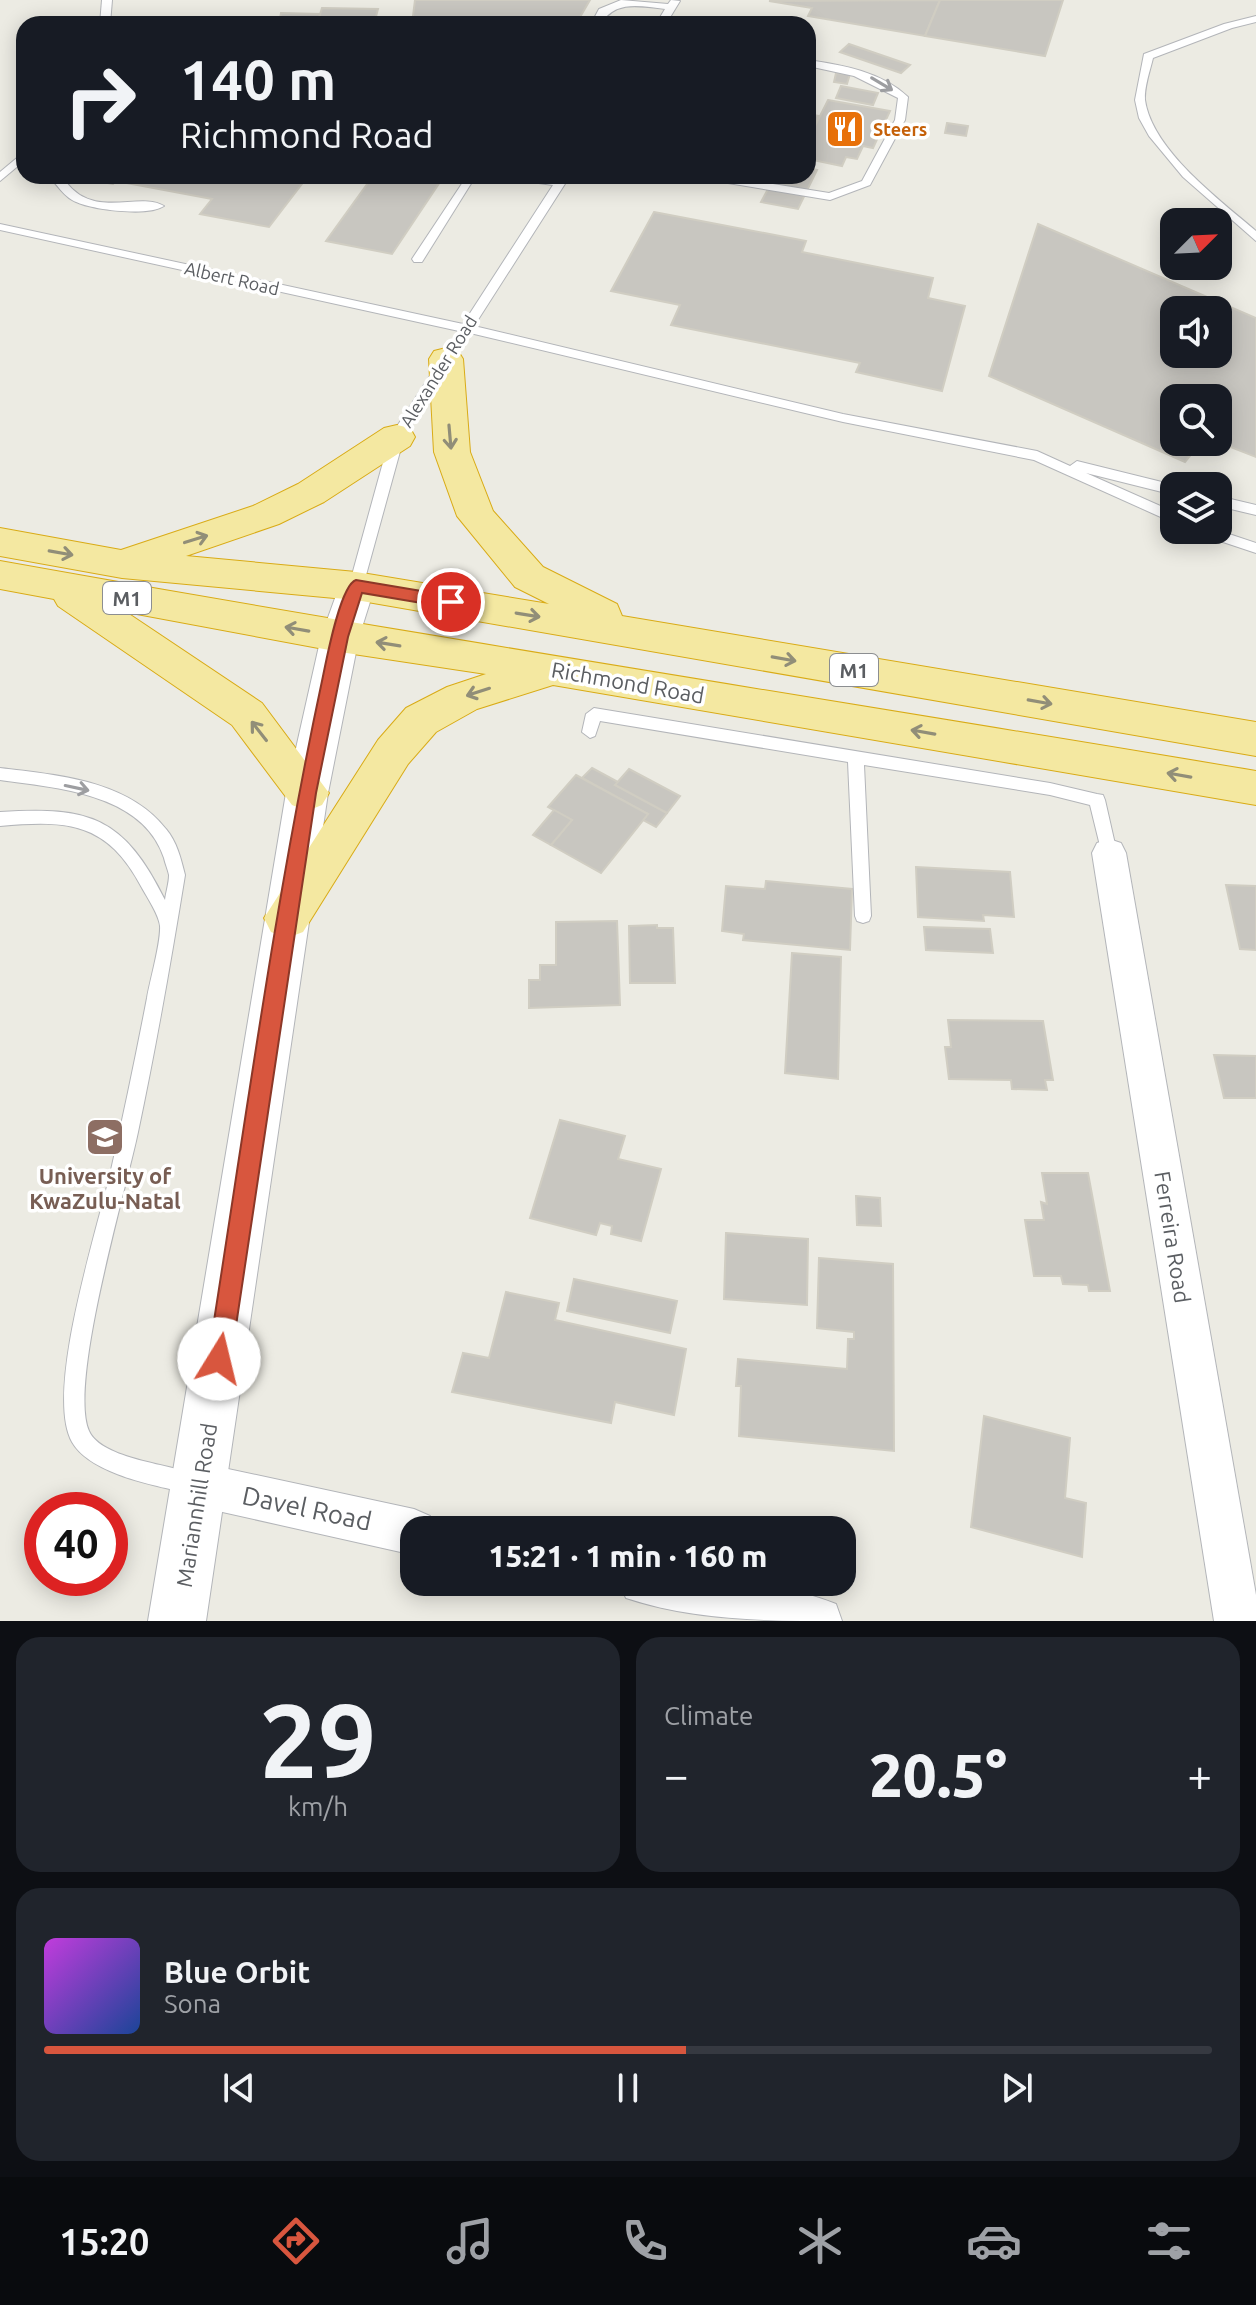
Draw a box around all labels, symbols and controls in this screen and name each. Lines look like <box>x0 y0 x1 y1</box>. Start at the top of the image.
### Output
icon: right <box>48 48 152 152</box>
text: 140 m <box>180 48 336 111</box>
one-way arrow <box>870 76 893 92</box>
restaurant icon: Steers <box>824 108 866 150</box>
text: Richmond Road <box>180 114 433 155</box>
place label: Steers <box>873 119 927 139</box>
north arrow <box>1160 208 1232 280</box>
map controls <box>1160 208 1232 544</box>
street label: Albert Road <box>183 257 281 299</box>
button: sound <box>1160 296 1232 368</box>
street label: Alexander Road <box>396 311 480 431</box>
button: search <box>1160 384 1232 456</box>
one-way arrow <box>443 423 458 450</box>
button: layers <box>1160 472 1232 544</box>
one-way arrow <box>182 531 208 546</box>
one-way arrow <box>48 546 73 561</box>
pin <box>417 568 485 636</box>
icon: arrive <box>429 580 473 624</box>
road number: M1 <box>103 582 151 614</box>
one-way arrow <box>515 609 540 624</box>
one-way arrow <box>285 620 310 635</box>
one-way arrow <box>376 636 401 651</box>
one-way arrow <box>771 652 796 667</box>
road number: M1 <box>830 654 878 686</box>
street label: Richmond Road <box>550 656 706 708</box>
one-way arrow <box>466 686 491 701</box>
one-way arrow <box>1027 696 1053 711</box>
one-way arrow <box>251 721 268 742</box>
one-way arrow <box>911 723 936 738</box>
one-way arrow <box>1167 767 1192 782</box>
one-way arrow <box>63 781 89 796</box>
school or university icon: University of KwaZulu-Natal <box>84 1116 126 1158</box>
place label: University of KwaZulu-Natal <box>29 1163 181 1213</box>
street label: Ferreira Road <box>1150 1169 1196 1305</box>
position arrow <box>177 1317 261 1401</box>
street label: Mariannhill Road <box>171 1421 221 1589</box>
street label: Davel Road <box>240 1480 374 1536</box>
speed limit sign: 40 <box>24 1492 128 1596</box>
text: 15:21 · 1 min · 160 m <box>489 1539 767 1573</box>
text: 29 <box>259 1681 377 1798</box>
text: Climate <box>664 1701 753 1730</box>
text: 20.5° <box>869 1741 1007 1808</box>
text: − <box>664 1750 689 1799</box>
text: + <box>1187 1750 1212 1799</box>
text: km/h <box>288 1792 348 1821</box>
text: Blue Orbit <box>164 1955 310 1989</box>
text: Sona <box>164 1989 221 2018</box>
icon: previous <box>217 2066 261 2110</box>
icon: pause <box>606 2066 650 2110</box>
icon: next <box>995 2066 1039 2110</box>
icon: directions <box>268 2213 324 2269</box>
icon: music <box>442 2213 498 2269</box>
icon: phone <box>617 2213 673 2269</box>
icon: climate <box>792 2213 848 2269</box>
icon: car <box>966 2213 1022 2269</box>
icon: filters <box>1141 2213 1197 2269</box>
text: 15:20 <box>59 2221 149 2262</box>

